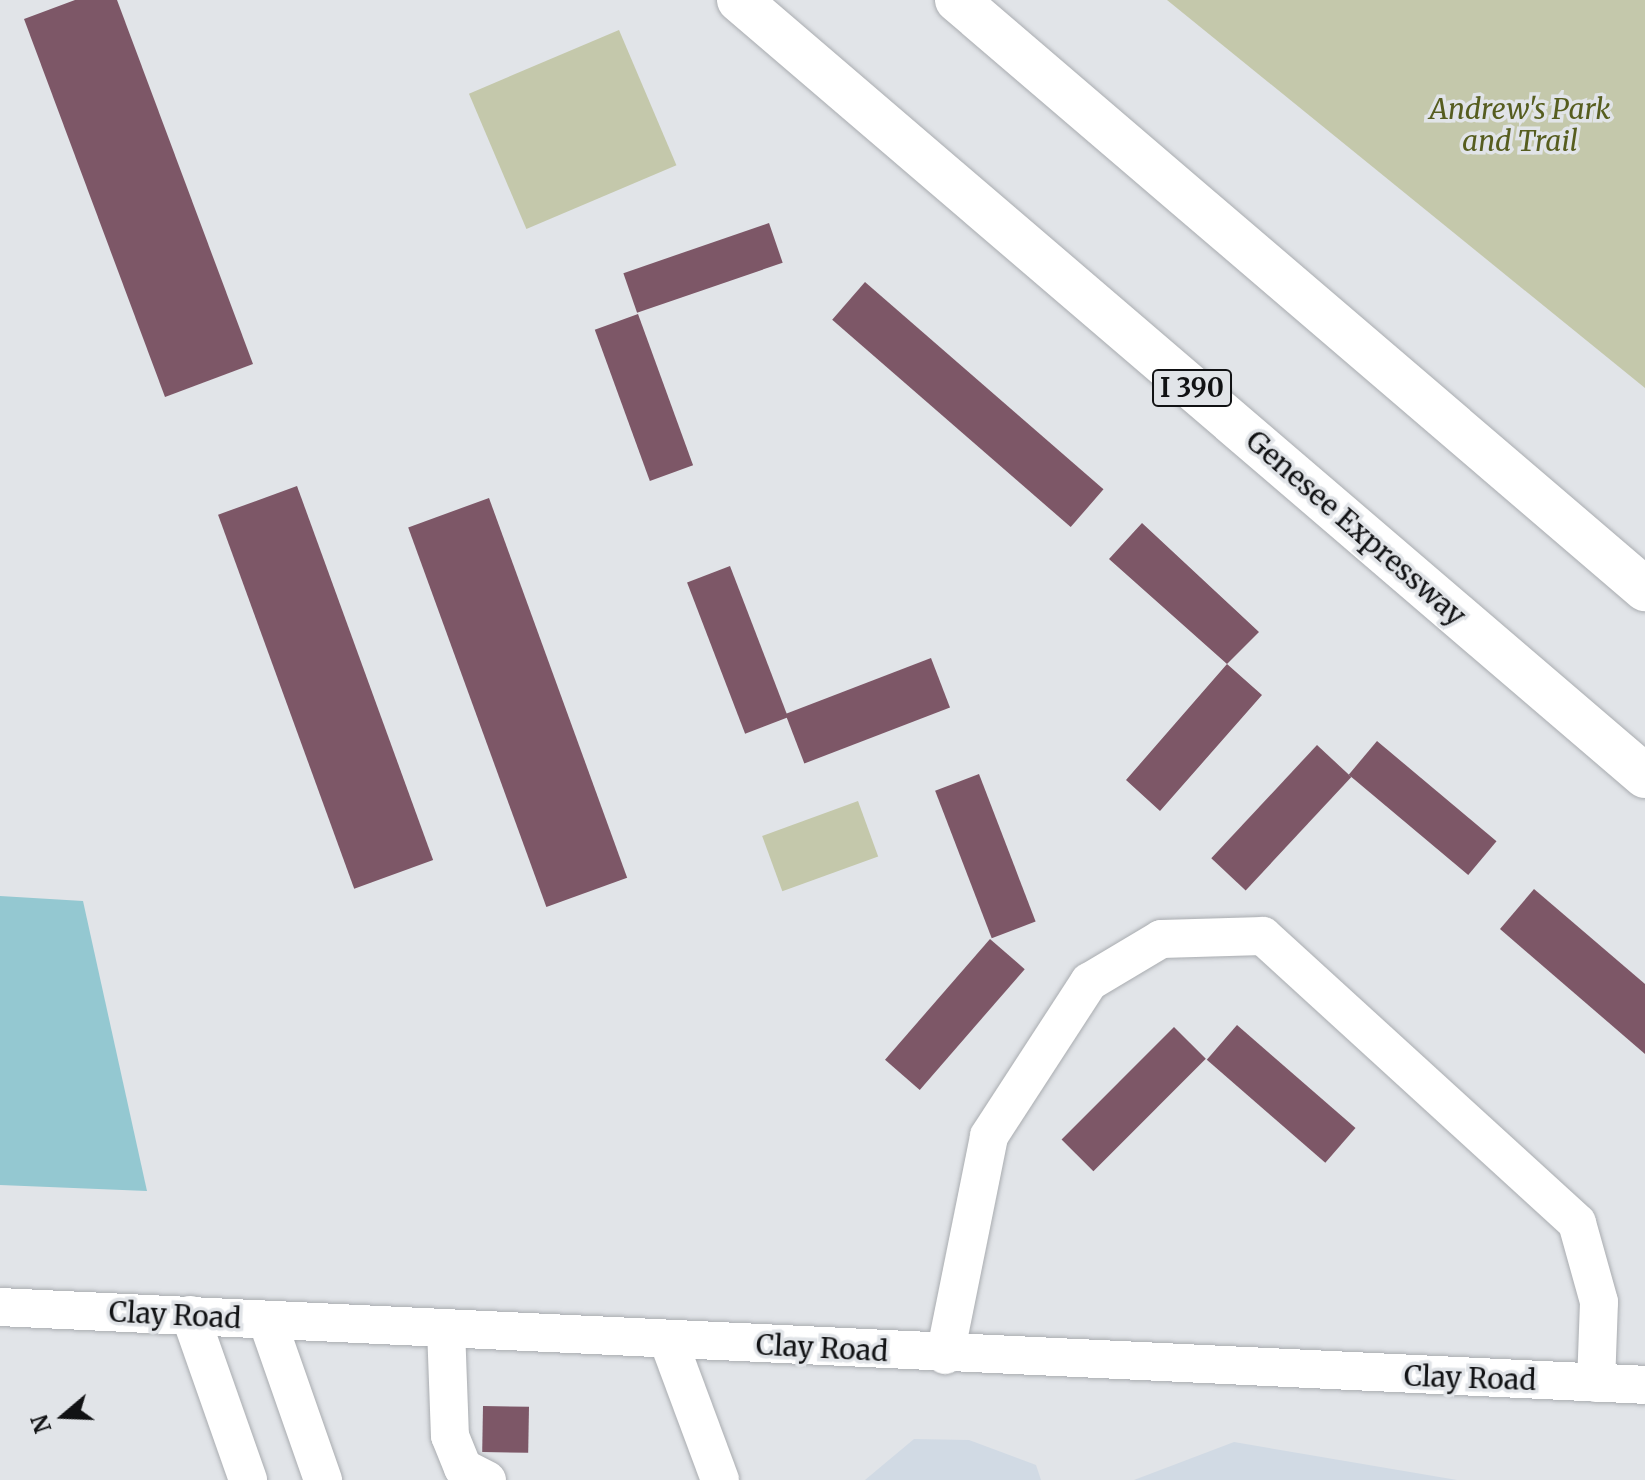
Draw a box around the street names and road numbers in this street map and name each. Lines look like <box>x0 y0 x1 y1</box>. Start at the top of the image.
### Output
road number: I 390 <box>1152 366 1232 410</box>
street label: Genesee Expressway <box>1239 424 1473 632</box>
street label: Clay Road <box>108 1295 242 1335</box>
street label: Clay Road <box>755 1328 889 1368</box>
street label: Clay Road <box>1403 1359 1537 1397</box>

